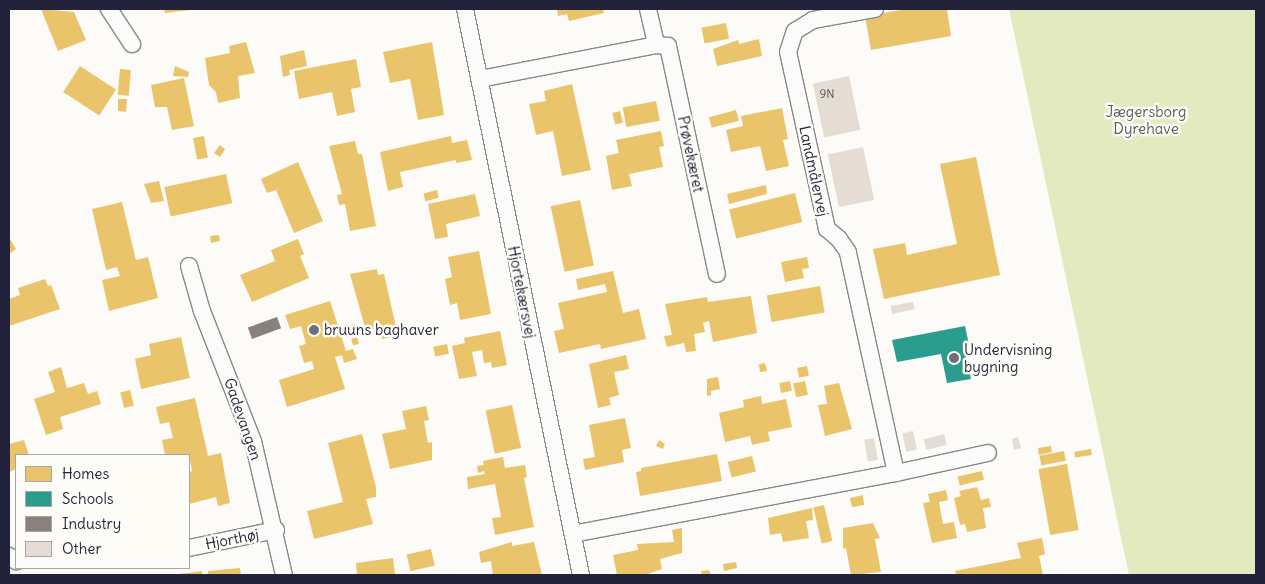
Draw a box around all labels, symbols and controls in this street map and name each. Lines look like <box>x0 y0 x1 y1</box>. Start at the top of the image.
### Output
house number: 9N <box>819 87 835 101</box>
park label: Jægersborg Dyrehave <box>1106 102 1186 137</box>
street label: Prøvekæret <box>674 114 708 194</box>
street label: Landmålervej <box>796 124 832 218</box>
street label: Hjortekærsvej <box>504 244 540 340</box>
place label: bruuns baghaver <box>324 321 439 339</box>
marker: bruuns baghaver <box>308 324 320 336</box>
place label: Undervisning bygning <box>964 340 1052 375</box>
marker: Undervisning bygning <box>948 352 960 364</box>
street label: Gadevangen <box>221 376 265 462</box>
legend <box>15 454 190 569</box>
text: Homes <box>62 464 109 483</box>
text: Schools <box>62 489 114 508</box>
text: Industry <box>62 514 121 533</box>
street label: Hjorthøj <box>204 525 260 553</box>
text: Other <box>62 539 102 558</box>

